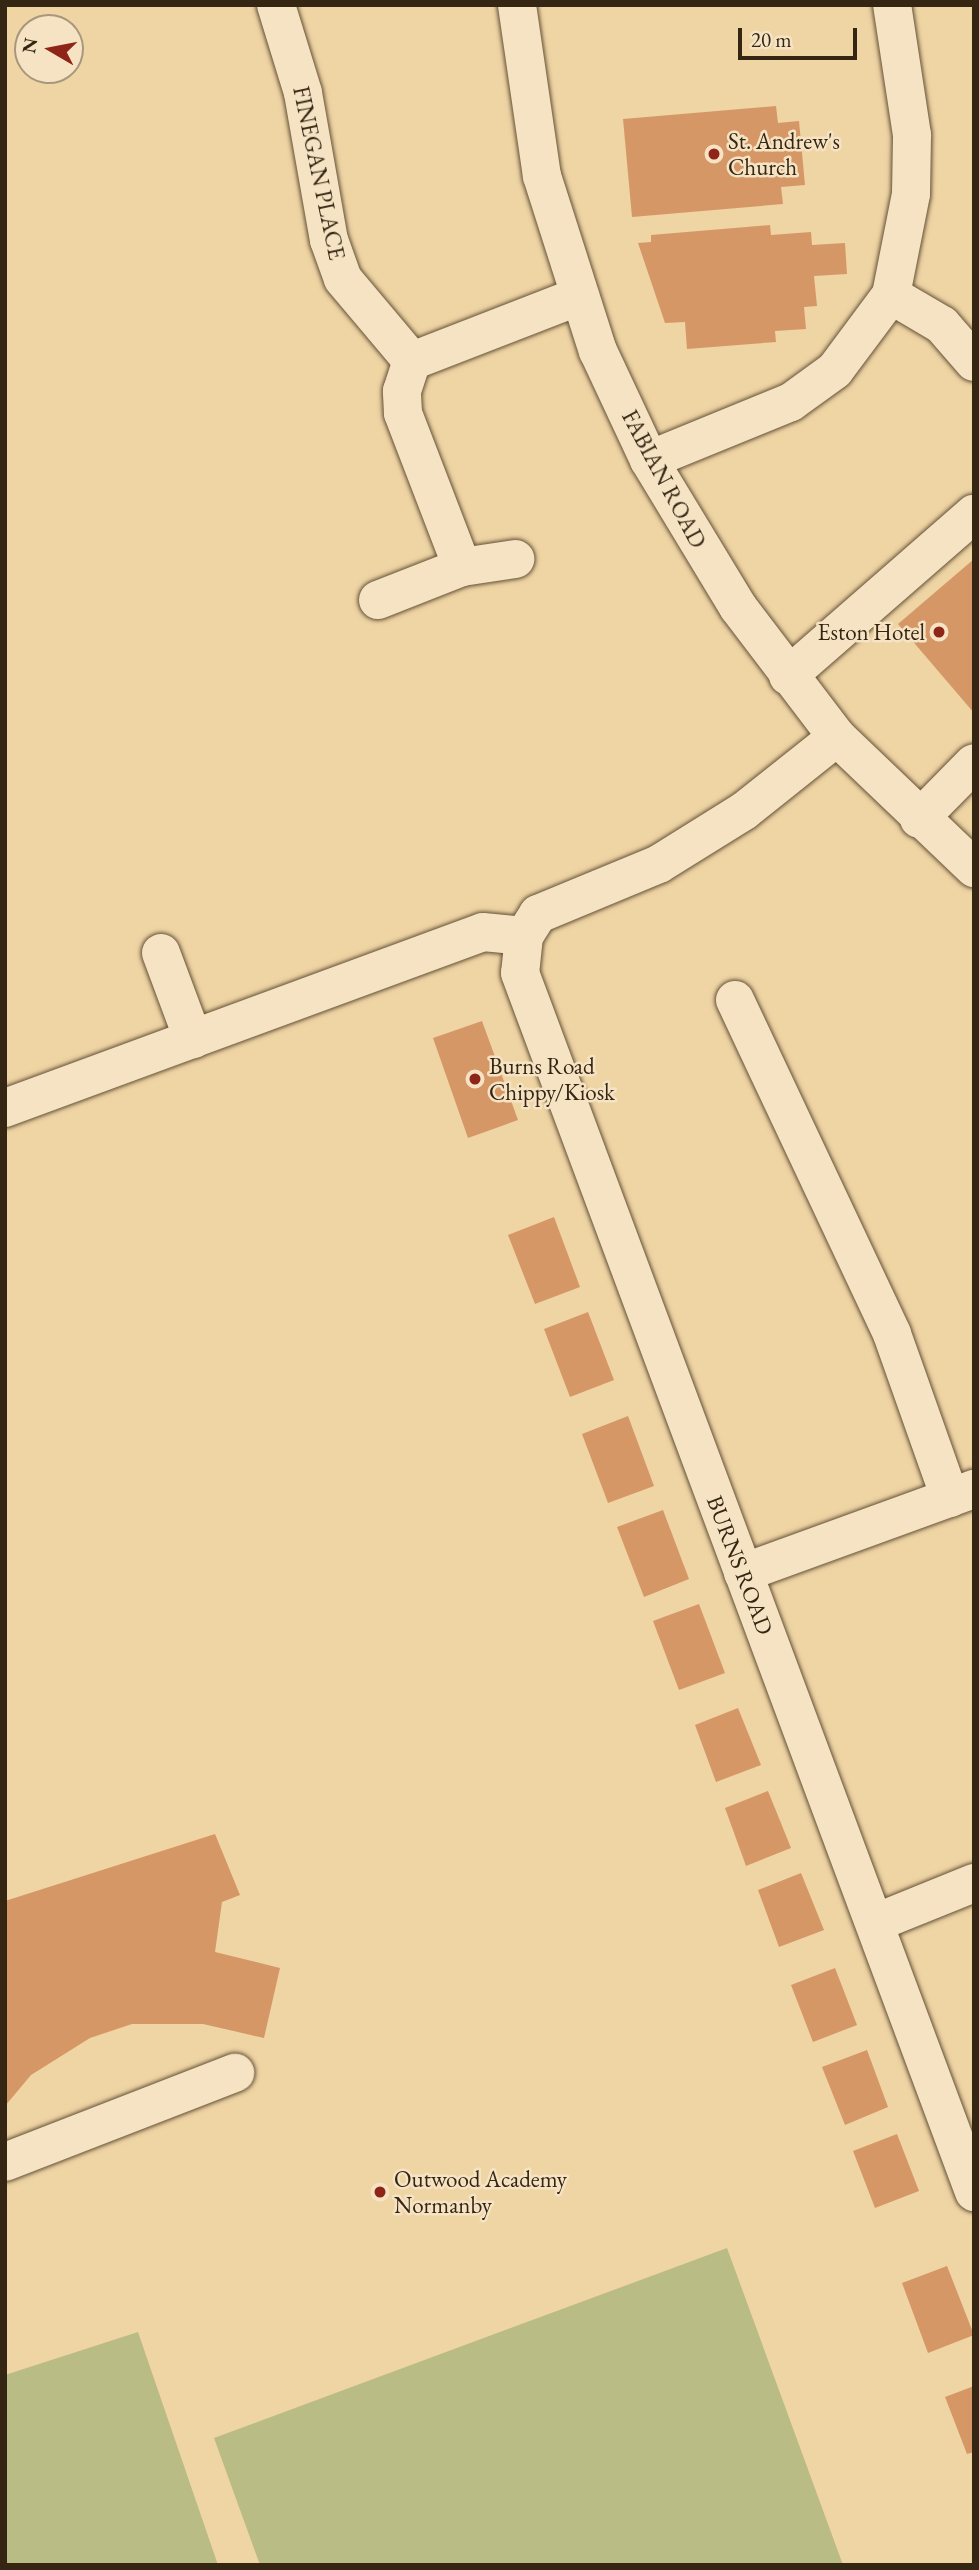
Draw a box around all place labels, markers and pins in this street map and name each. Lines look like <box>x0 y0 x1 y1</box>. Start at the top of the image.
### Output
place label: St. Andrew's Church <box>728 127 840 181</box>
marker: St. Andrew's Church <box>706 146 722 162</box>
place label: Eston Hotel <box>818 618 925 646</box>
marker: Eston Hotel <box>931 624 947 640</box>
place label: Burns Road Chippy/Kiosk <box>489 1052 615 1106</box>
marker: Burns Road Chippy/Kiosk <box>467 1071 483 1087</box>
place label: Outwood Academy Normanby <box>394 2165 567 2219</box>
marker: Outwood Academy Normanby <box>372 2184 388 2200</box>

